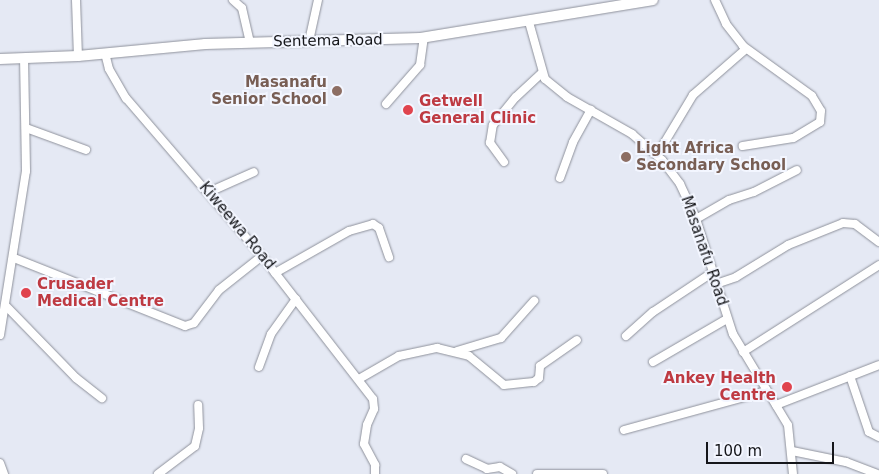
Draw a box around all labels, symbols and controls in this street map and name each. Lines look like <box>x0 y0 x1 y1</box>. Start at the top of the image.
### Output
street label: Sentema Road <box>273 31 383 51</box>
place label: Masanafu Senior School <box>211 73 327 108</box>
marker: Masanafu Senior School <box>331 85 343 97</box>
place label: Getwell General Clinic <box>419 92 536 127</box>
marker: Getwell General Clinic <box>401 103 415 117</box>
place label: Light Africa Secondary School <box>636 139 786 174</box>
marker: Light Africa Secondary School <box>620 151 632 163</box>
street label: Kiweewa Road <box>195 179 279 273</box>
street label: Masanafu Road <box>677 194 731 308</box>
place label: Crusader Medical Centre <box>37 275 164 310</box>
marker: Crusader Medical Centre <box>19 286 33 300</box>
place label: Ankey Health Centre <box>663 369 776 404</box>
marker: Ankey Health Centre <box>780 380 794 394</box>
scale bar <box>709 432 836 464</box>
text: 100 m <box>714 442 762 460</box>

